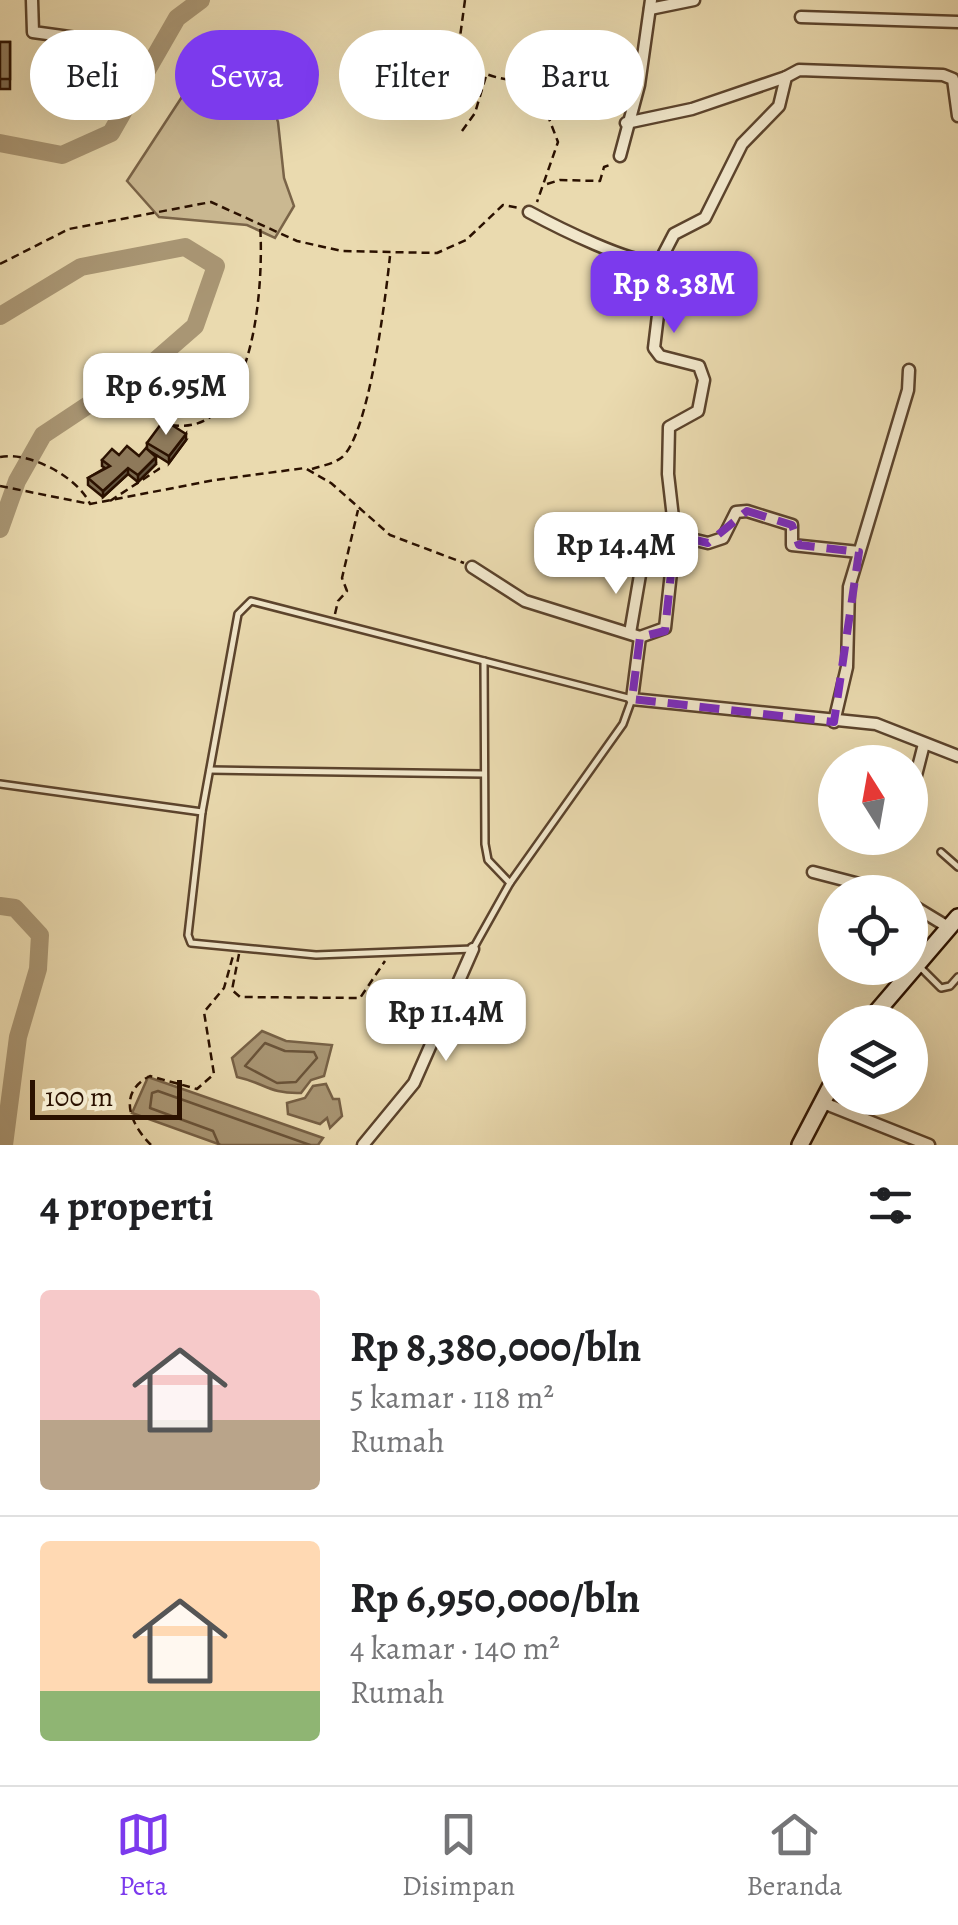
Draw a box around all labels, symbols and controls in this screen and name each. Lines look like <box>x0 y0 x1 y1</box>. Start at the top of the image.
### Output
chip: Beli <box>30 30 155 120</box>
chip: Sewa <box>175 30 319 120</box>
chip: Filter <box>339 30 485 120</box>
chip: Baru <box>505 30 644 120</box>
pin: Rp 8.38M <box>571 251 777 336</box>
text: Rp 8.38M <box>613 261 735 305</box>
pin: Rp 6.95M <box>63 353 269 438</box>
text: Rp 6.95M <box>105 363 227 407</box>
pin: Rp 14.4M <box>513 512 719 597</box>
text: Rp 14.4M <box>556 522 676 566</box>
north arrow <box>818 745 928 855</box>
map controls <box>818 745 928 1115</box>
button: locate <box>818 875 928 985</box>
pin: Rp 11.4M <box>343 979 549 1064</box>
text: Rp 11.4M <box>388 989 504 1033</box>
button: layers <box>818 1005 928 1115</box>
scale bar <box>30 1075 182 1120</box>
text: 100 m <box>45 1078 113 1116</box>
text: 4 properti <box>40 1177 214 1234</box>
icon: filters <box>863 1178 918 1233</box>
text: Rp 8,380,000/bln <box>350 1318 641 1375</box>
icon: home <box>120 1330 240 1450</box>
text: 5 kamar · 118 m² <box>350 1375 554 1419</box>
text: Rumah <box>350 1419 445 1463</box>
text: Rp 6,950,000/bln <box>350 1569 640 1626</box>
icon: home <box>120 1581 240 1701</box>
text: 4 kamar · 140 m² <box>350 1626 560 1670</box>
text: Rumah <box>350 1670 445 1714</box>
tab: Peta <box>116 1807 171 1905</box>
tab: Disimpan <box>402 1807 515 1905</box>
tab: Beranda <box>746 1807 842 1905</box>

